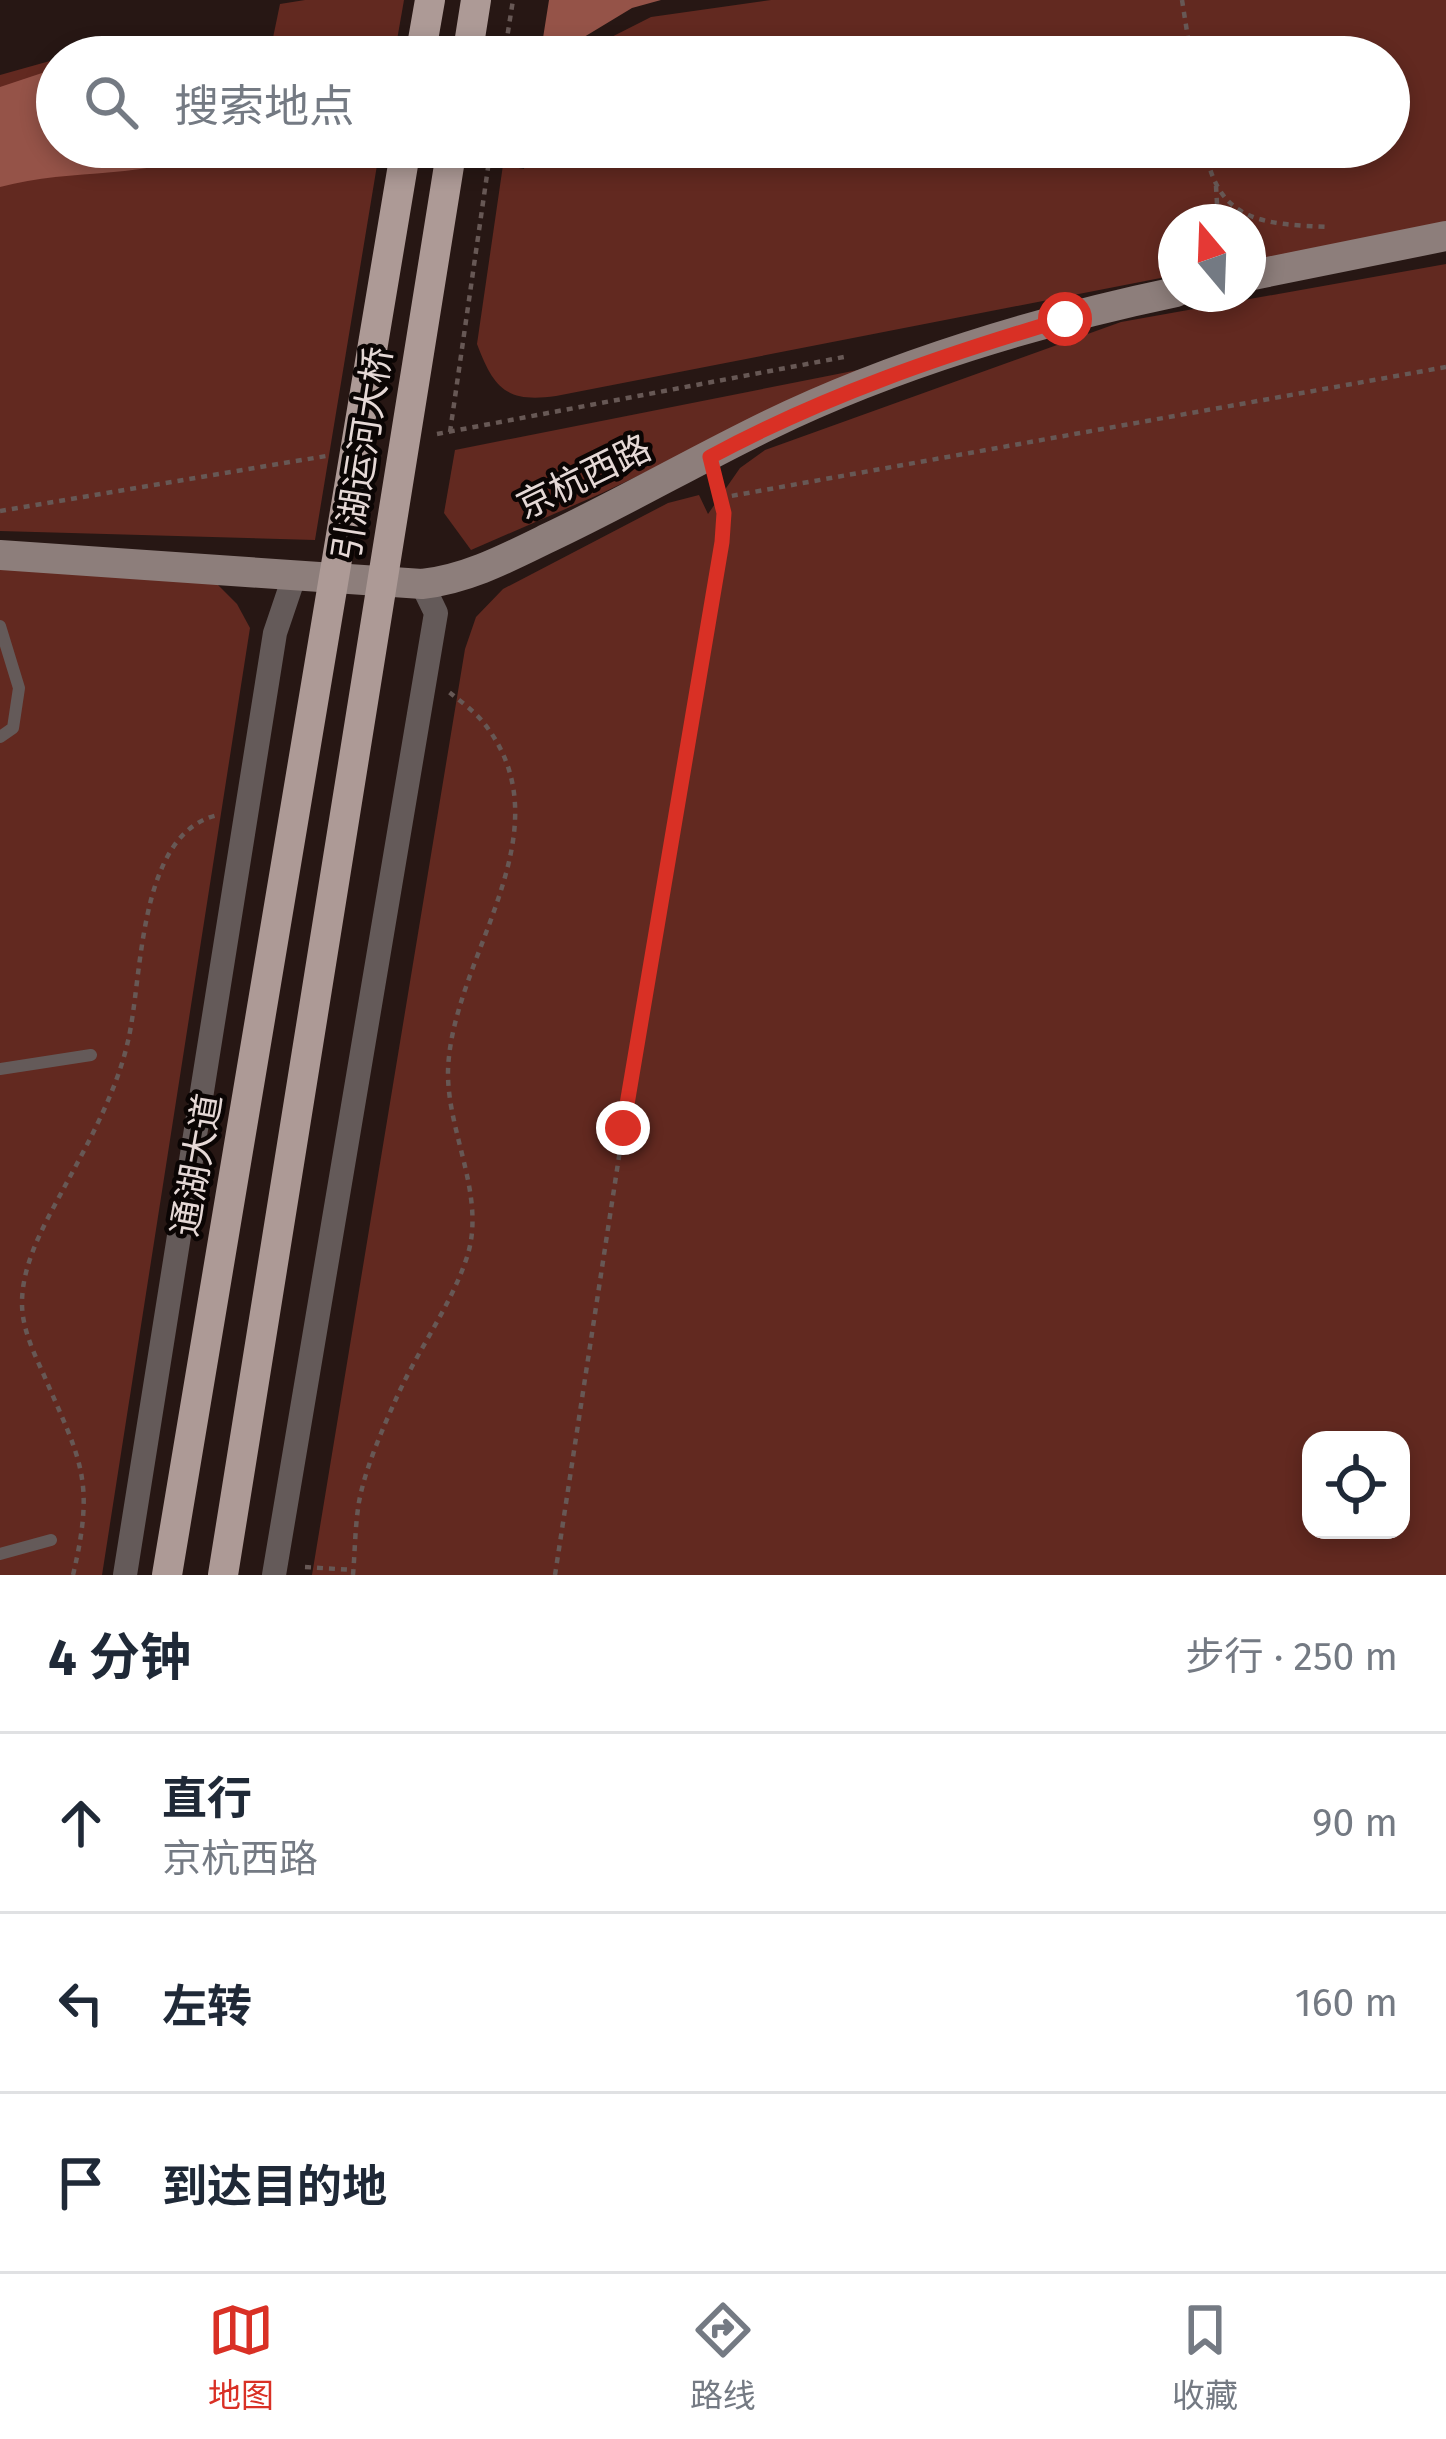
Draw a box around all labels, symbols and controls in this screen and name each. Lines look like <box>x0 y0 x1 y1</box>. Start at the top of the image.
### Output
search box <box>36 36 1410 168</box>
icon: search <box>78 69 144 135</box>
text: 搜索地点 <box>174 80 354 134</box>
north arrow <box>1158 204 1266 312</box>
route start <box>1038 292 1092 346</box>
street label: 引湖运河大桥 <box>324 344 402 564</box>
street label: 京杭西路 <box>510 426 658 528</box>
street label: 通湖大道 <box>163 1090 231 1240</box>
route end <box>596 1101 650 1155</box>
map controls <box>1302 1431 1410 1539</box>
button: locate <box>1302 1431 1410 1539</box>
text: 4 分钟 <box>48 1627 191 1689</box>
text: 步行 · 250 m <box>1186 1634 1398 1680</box>
text: 直行 <box>162 1772 252 1826</box>
icon: ahead <box>48 1790 114 1856</box>
text: 90 m <box>1312 1800 1398 1846</box>
text: 京杭西路 <box>162 1836 318 1882</box>
icon: left <box>48 1970 114 2036</box>
text: 左转 <box>162 1980 252 2034</box>
text: 160 m <box>1295 1980 1398 2026</box>
icon: arrive <box>48 2150 114 2216</box>
text: 到达目的地 <box>162 2160 387 2214</box>
tab: 地图 <box>208 2297 274 2417</box>
tab: 路线 <box>690 2297 756 2417</box>
tab: 收藏 <box>1172 2297 1238 2417</box>

